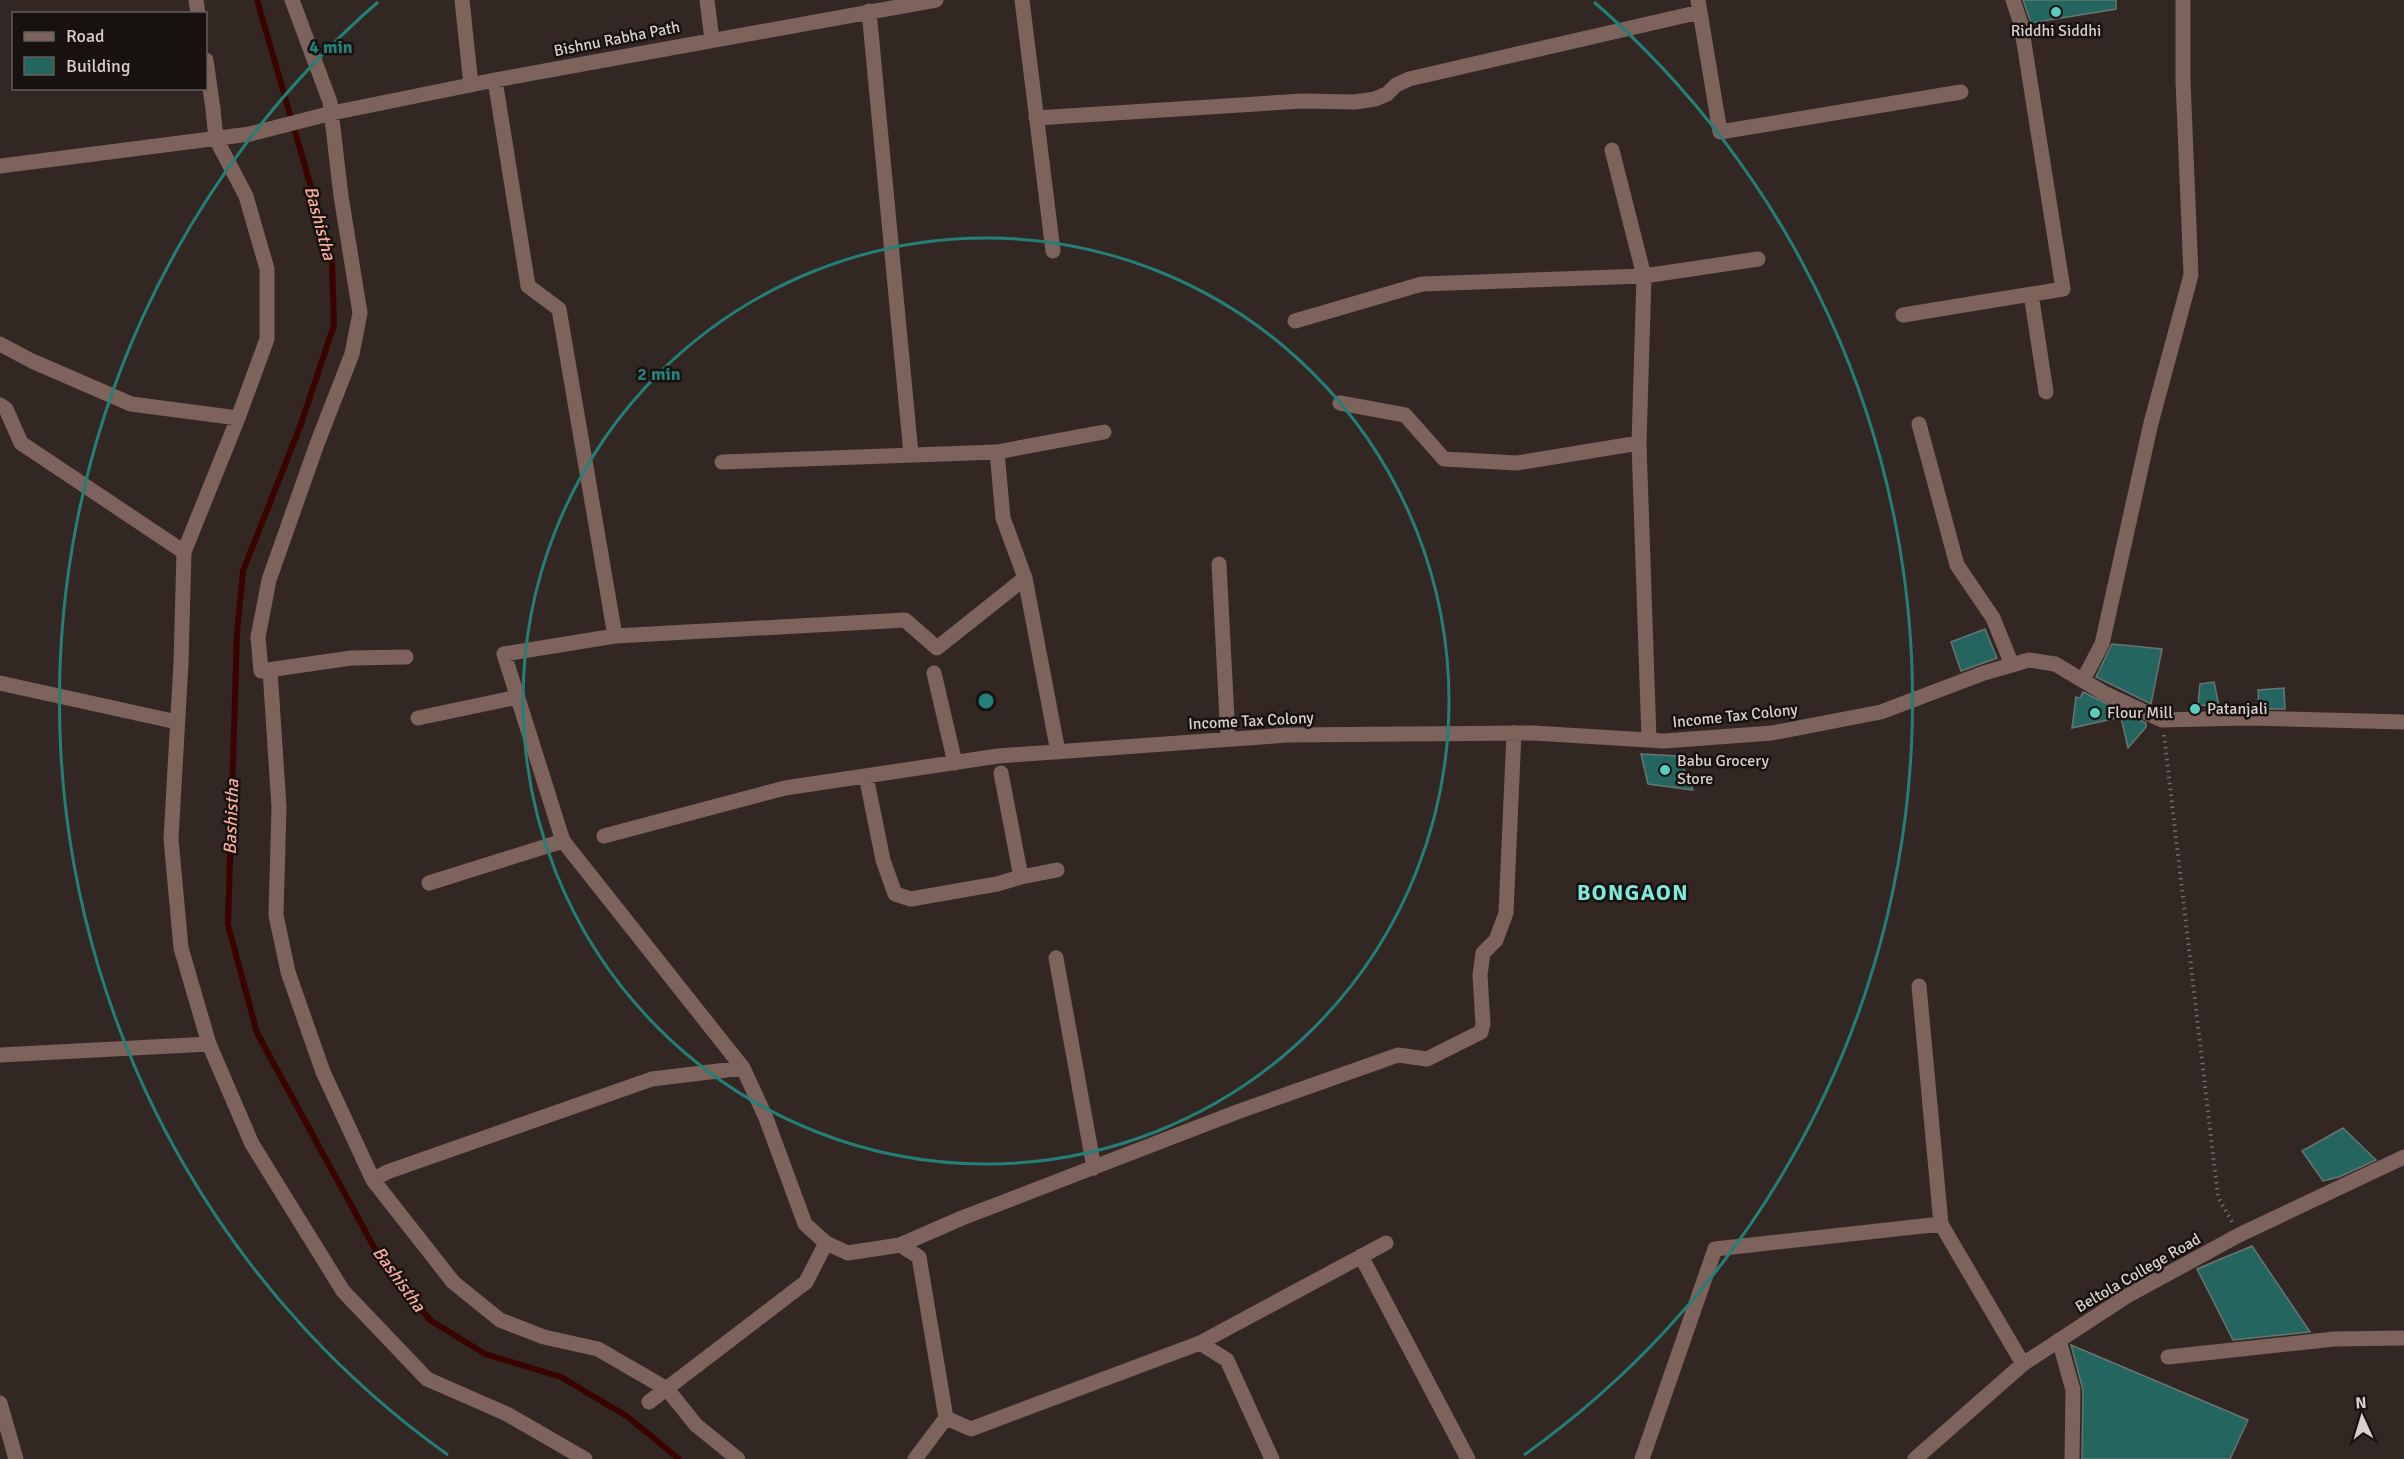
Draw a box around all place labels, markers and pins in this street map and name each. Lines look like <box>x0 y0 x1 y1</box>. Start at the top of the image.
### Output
marker: Riddhi Siddhi <box>2049 5 2063 19</box>
place label: Riddhi Siddhi <box>2011 21 2101 41</box>
centre of rings <box>976 691 996 711</box>
place label: Patanjali <box>2207 699 2268 719</box>
marker: Patanjali <box>2188 702 2202 716</box>
place label: Flour Mill <box>2107 703 2173 723</box>
marker: Flour Mill <box>2088 706 2102 720</box>
place label: Babu Grocery Store <box>1677 751 1769 789</box>
marker: Babu Grocery Store <box>1658 763 1672 777</box>

